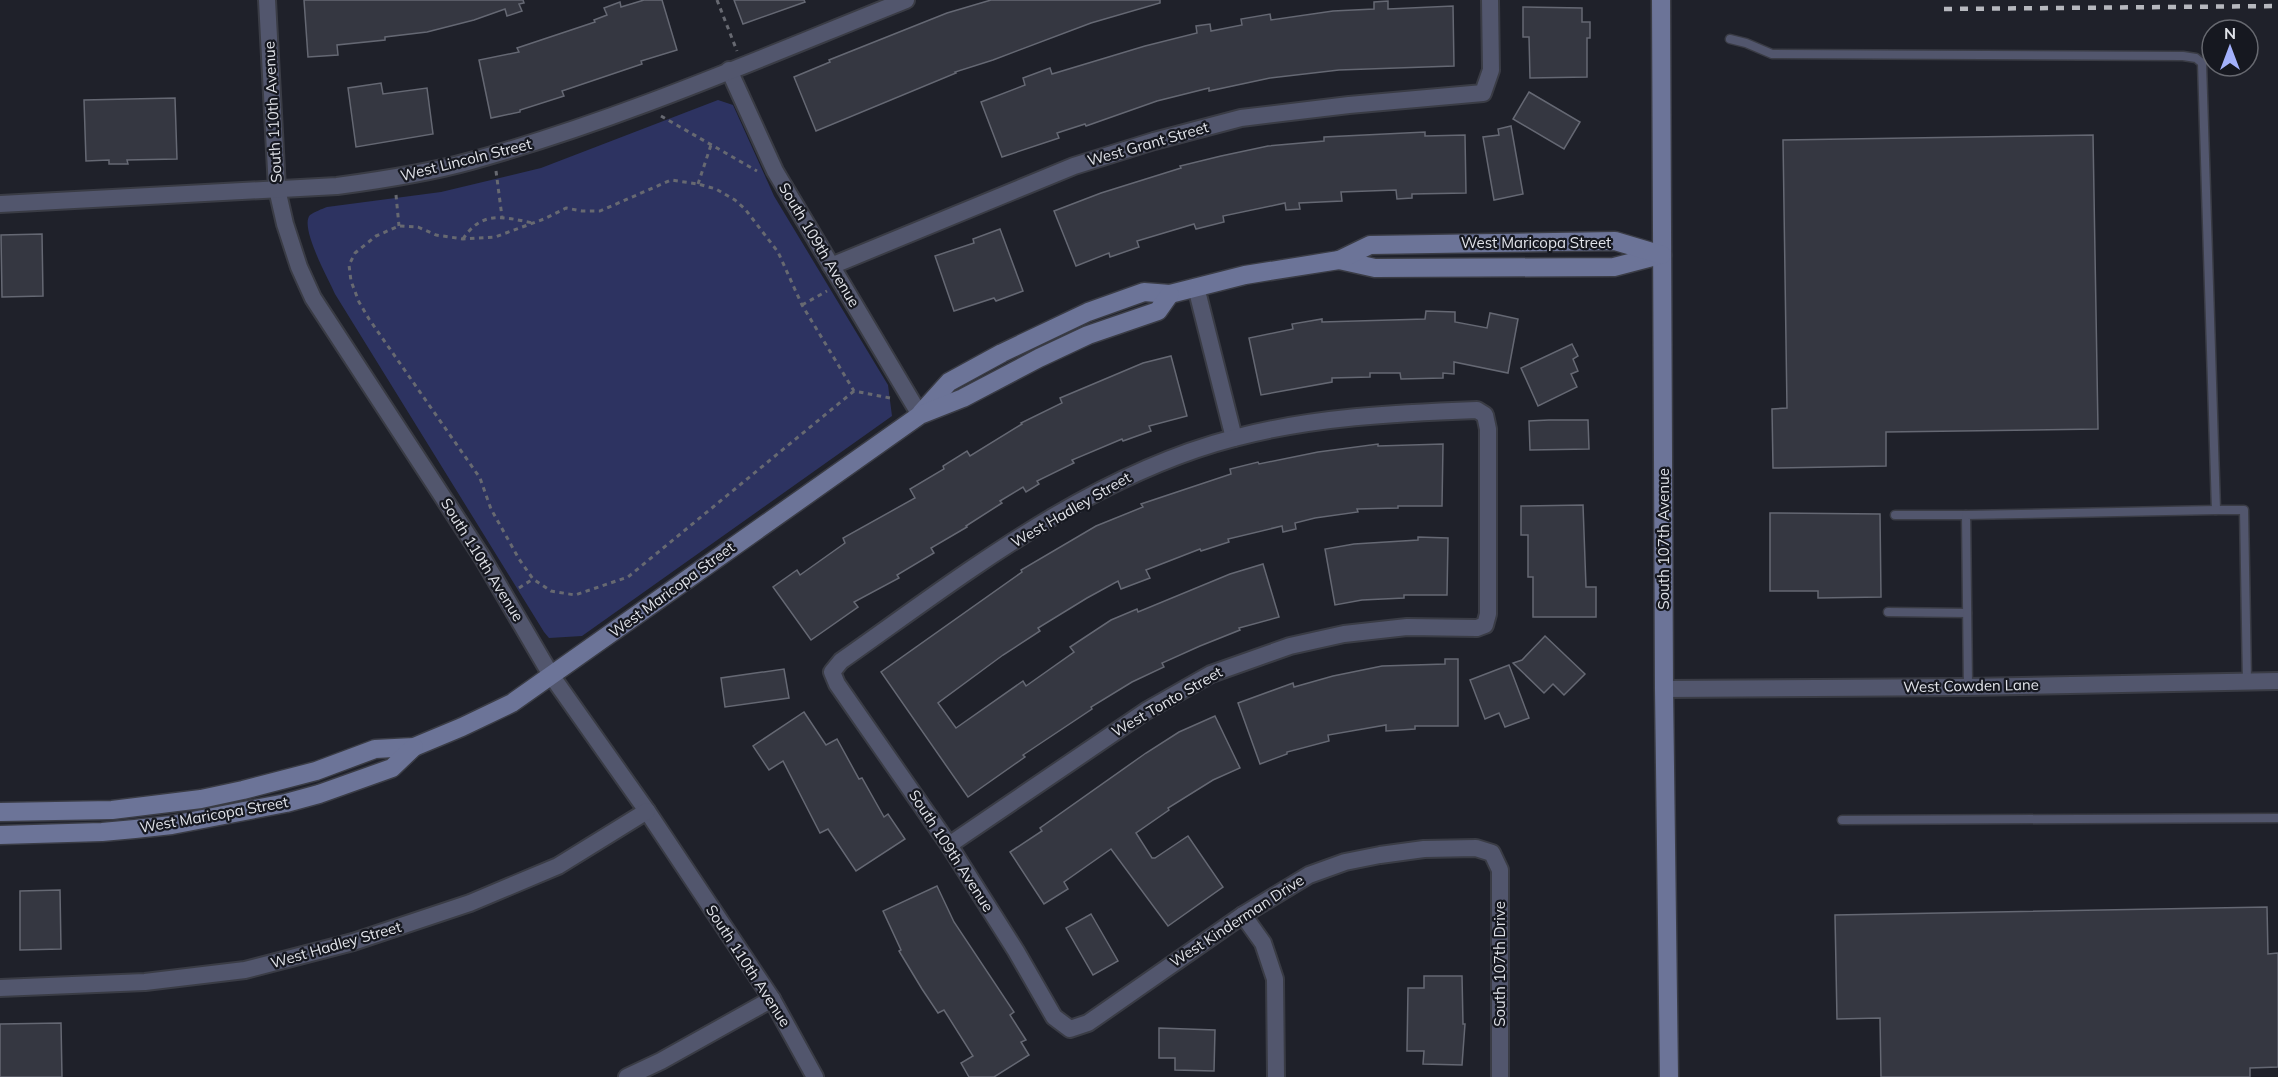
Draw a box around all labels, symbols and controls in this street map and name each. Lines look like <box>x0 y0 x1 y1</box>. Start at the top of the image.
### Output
north arrow <box>2200 18 2260 78</box>
text: N <box>2224 23 2236 43</box>
street label: South 110th Avenue <box>259 41 286 183</box>
street label: West Grant Street <box>1085 117 1211 170</box>
street label: West Lincoln Street <box>398 134 533 185</box>
street label: South 109th Avenue <box>775 179 864 310</box>
street label: West Maricopa Street <box>1461 233 1611 252</box>
street label: West Hadley Street <box>1008 468 1134 552</box>
street label: South 107th Avenue <box>1654 468 1673 610</box>
street label: South 110th Avenue <box>437 495 528 625</box>
street label: West Maricopa Street <box>605 538 738 642</box>
street label: West Tonto Street <box>1108 662 1226 741</box>
street label: West Cowden Lane <box>1903 675 2039 696</box>
street label: South 109th Avenue <box>905 786 998 915</box>
street label: West Maricopa Street <box>138 792 290 837</box>
street label: West Kinderman Drive <box>1166 870 1307 971</box>
street label: South 110th Avenue <box>702 901 795 1030</box>
street label: South 107th Drive <box>1490 901 1509 1027</box>
street label: West Hadley Street <box>268 917 403 972</box>

